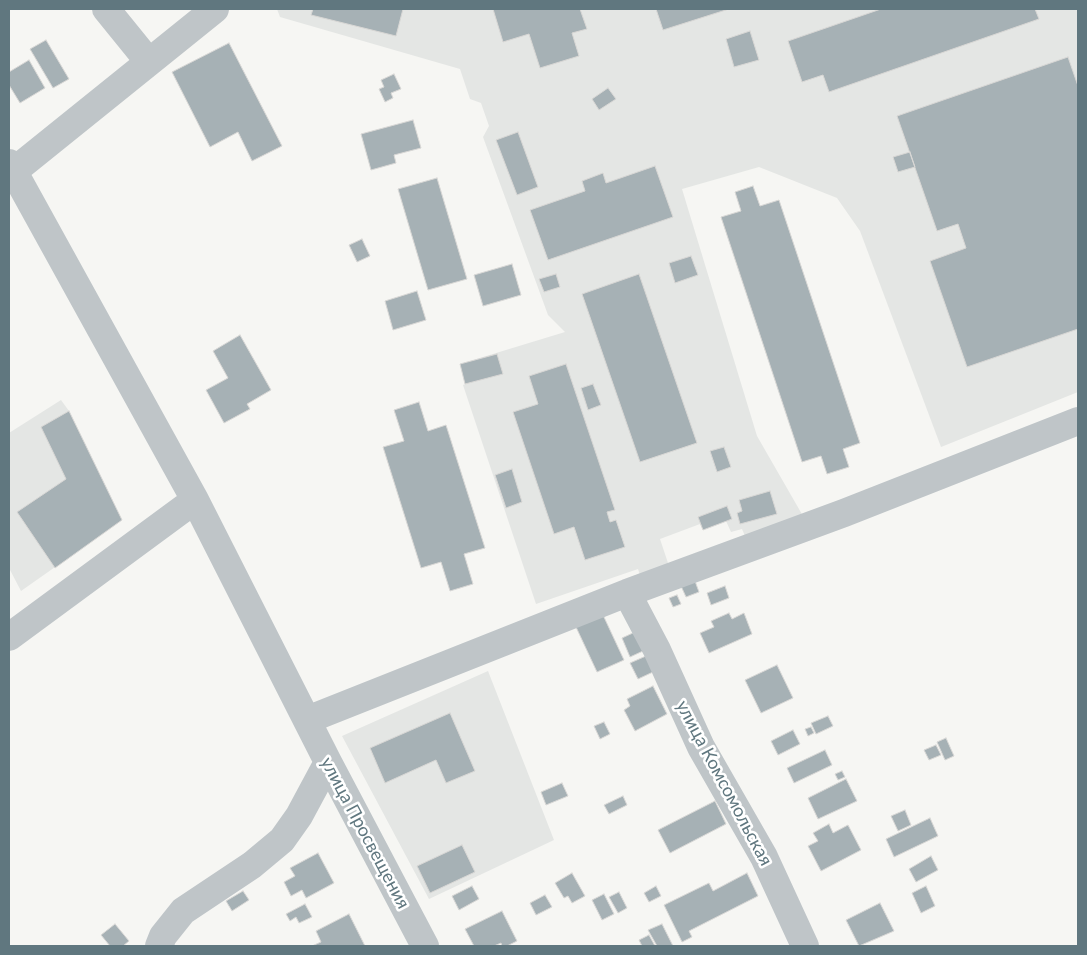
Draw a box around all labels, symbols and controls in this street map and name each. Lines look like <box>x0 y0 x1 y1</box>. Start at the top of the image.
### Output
street label: улица Комсомольская <box>671 697 777 869</box>
street label: улица Просвещения <box>316 754 414 912</box>

